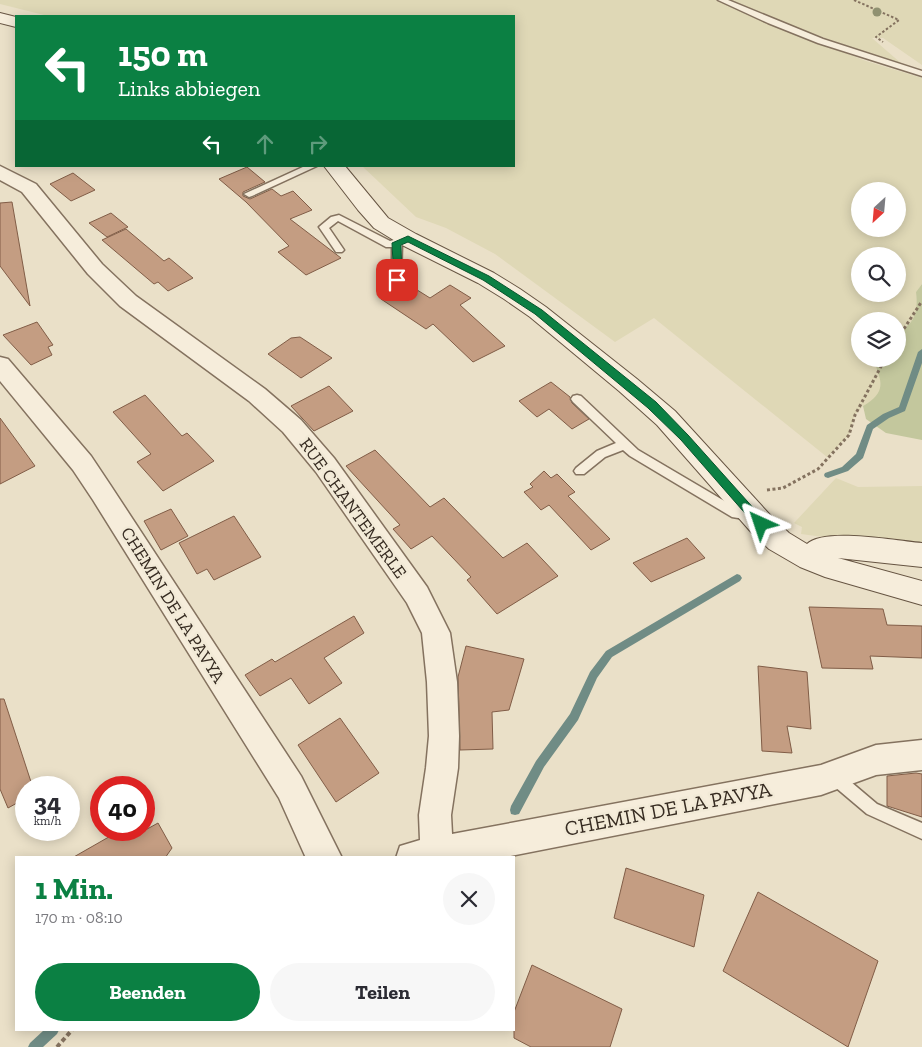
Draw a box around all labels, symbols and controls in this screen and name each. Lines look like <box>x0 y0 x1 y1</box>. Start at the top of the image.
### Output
text: 150 m <box>118 33 208 75</box>
icon: left <box>35 35 100 100</box>
text: Links abbiegen <box>118 75 260 102</box>
icon: left <box>198 130 226 158</box>
icon: ahead <box>251 130 279 158</box>
icon: right <box>304 130 332 158</box>
north arrow <box>851 182 906 238</box>
map controls <box>851 182 906 367</box>
button: search <box>851 247 906 302</box>
pin <box>376 259 418 301</box>
icon: arrive <box>383 266 411 294</box>
button: layers <box>851 312 906 367</box>
street label: RUE CHANTEMERLE <box>295 433 411 583</box>
position arrow <box>734 497 786 549</box>
street label: CHEMIN DE LA PAVYA <box>116 523 230 687</box>
speed limit sign: 40 <box>90 776 155 841</box>
street label: CHEMIN DE LA PAVYA <box>563 776 774 841</box>
text: 34 <box>34 787 61 817</box>
text: km/h <box>34 814 61 828</box>
text: 1 Min. <box>35 871 113 907</box>
button: close <box>443 873 495 925</box>
text: 170 m · 08:10 <box>35 908 123 927</box>
button: Beenden <box>35 963 260 1021</box>
button: Teilen <box>270 963 495 1021</box>

